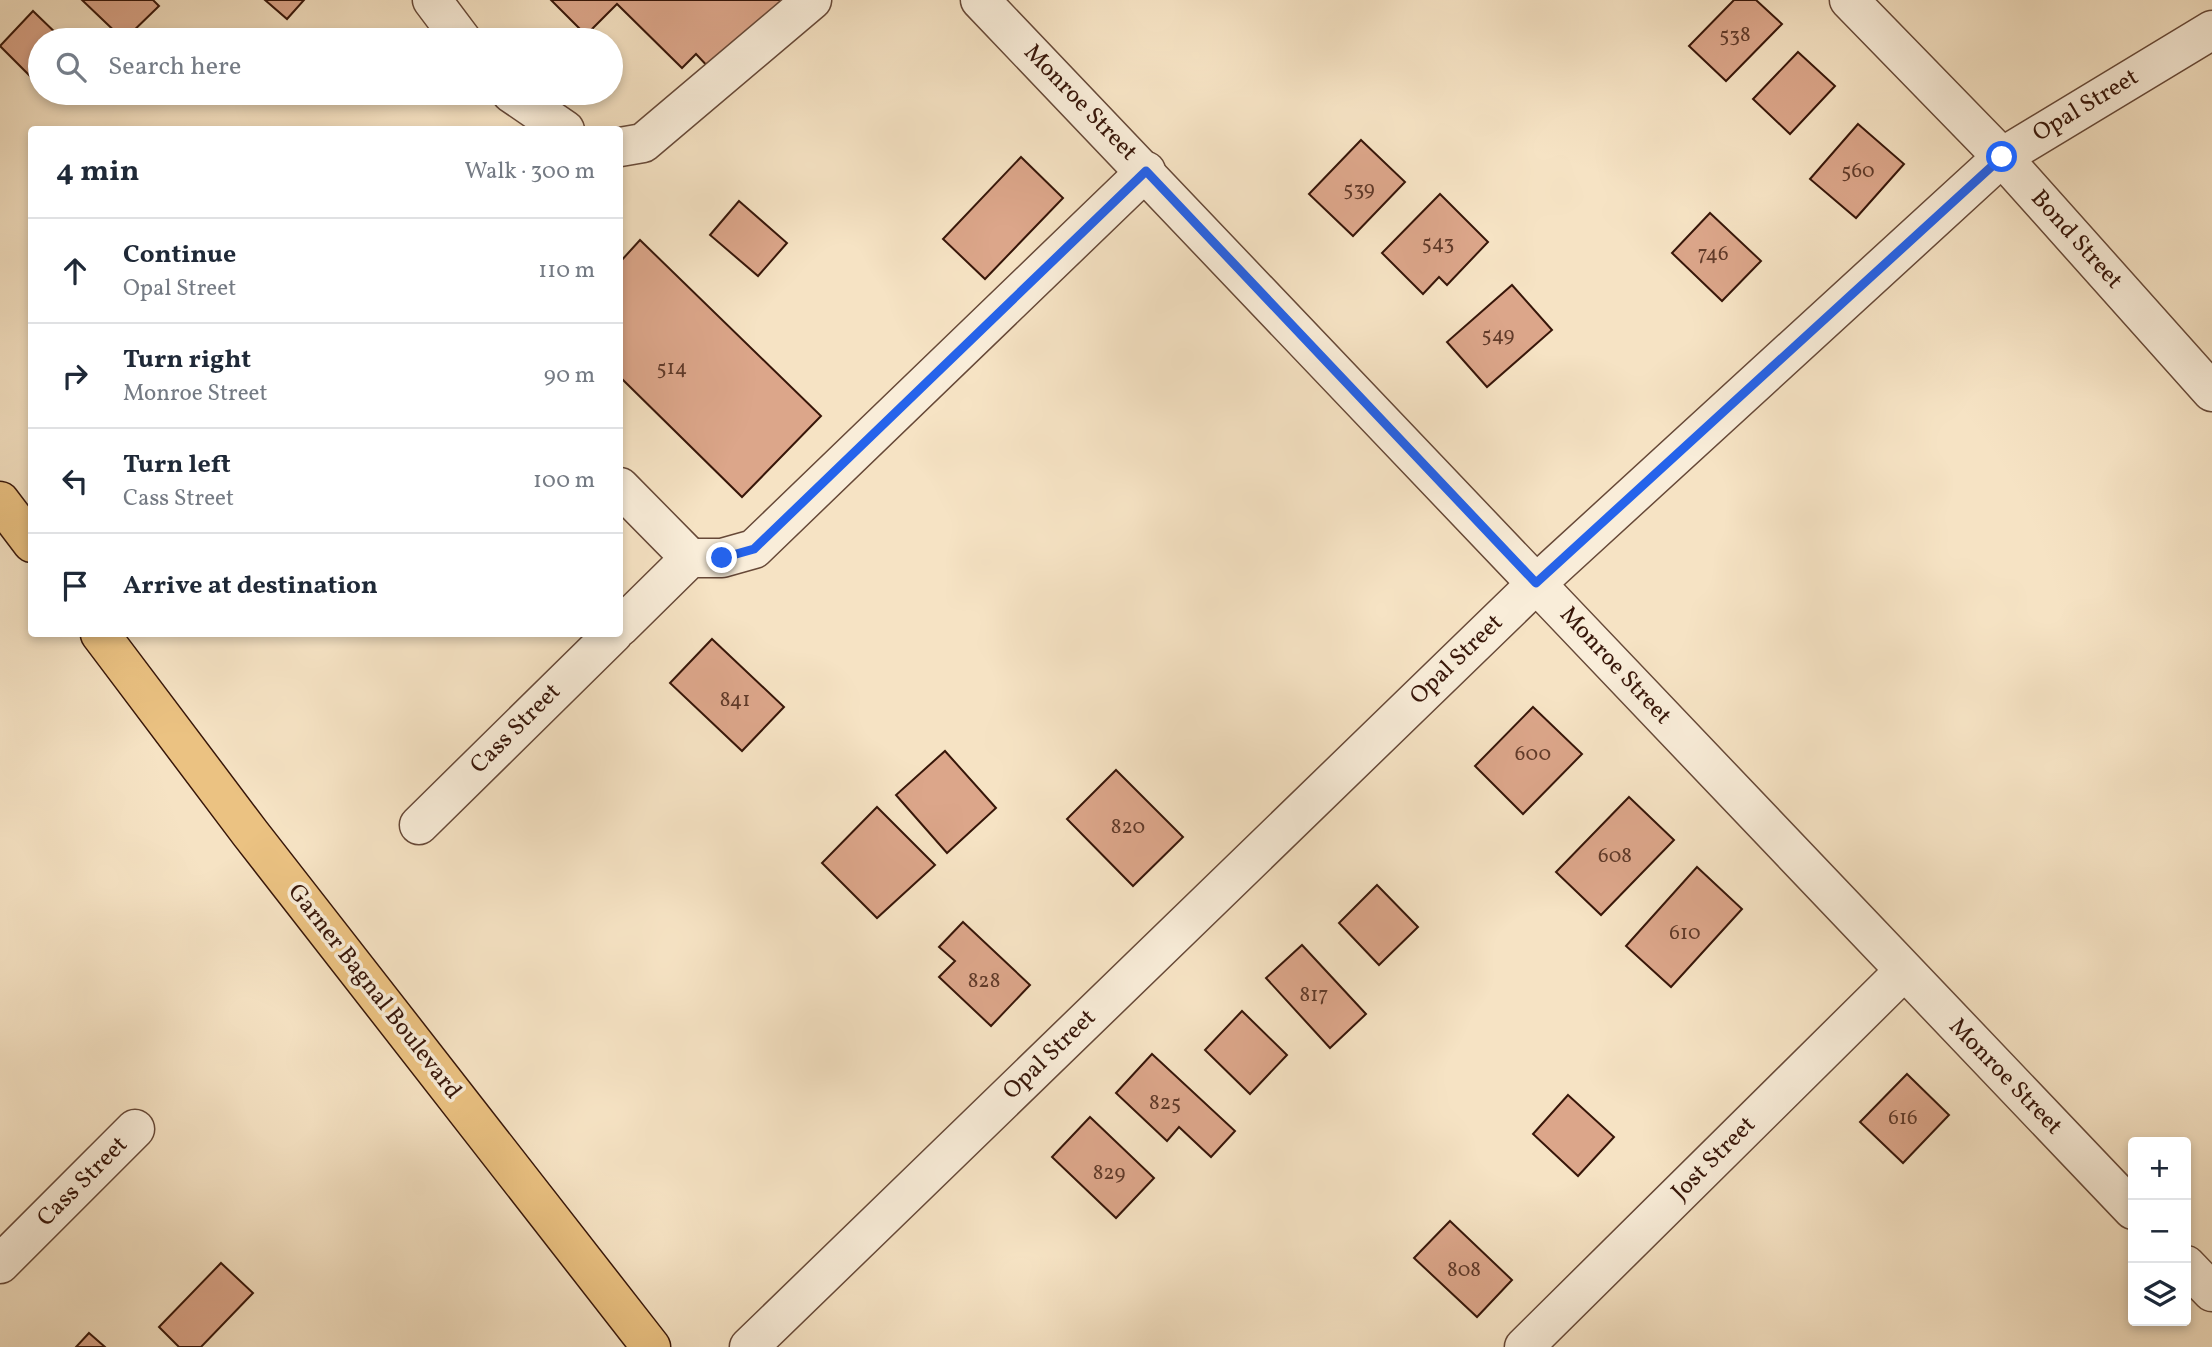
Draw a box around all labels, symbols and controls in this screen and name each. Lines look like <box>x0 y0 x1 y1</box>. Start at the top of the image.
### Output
house number: 538 <box>1719 21 1751 50</box>
search box <box>28 28 623 105</box>
street label: Monroe Street <box>1015 37 1145 169</box>
icon: search <box>52 48 90 86</box>
text: Search here <box>108 49 241 85</box>
street label: Opal Street <box>2027 61 2145 151</box>
route start <box>1986 141 2017 172</box>
text: 4 min <box>56 151 140 193</box>
text: Walk · 300 m <box>465 156 595 188</box>
house number: 560 <box>1841 157 1875 186</box>
house number: 539 <box>1343 175 1375 204</box>
street label: Bond Street <box>2022 183 2130 297</box>
house number: 543 <box>1422 229 1454 258</box>
text: Continue <box>123 237 236 273</box>
house number: 746 <box>1697 240 1729 269</box>
icon: ahead <box>56 252 94 290</box>
text: 110 m <box>538 255 595 287</box>
text: Opal Street <box>123 273 236 305</box>
house number: 549 <box>1482 321 1515 350</box>
text: Turn right <box>123 342 251 378</box>
house number: 514 <box>657 354 687 383</box>
icon: right <box>56 357 94 395</box>
text: 90 m <box>544 360 595 392</box>
text: Monroe Street <box>123 378 268 410</box>
text: Turn left <box>123 447 231 483</box>
icon: left <box>56 462 94 500</box>
text: 100 m <box>533 465 595 497</box>
text: Cass Street <box>123 483 234 515</box>
route end <box>706 542 737 573</box>
icon: arrive <box>56 567 94 605</box>
text: Arrive at destination <box>123 568 378 604</box>
street label: Monroe Street <box>1551 599 1679 733</box>
street label: Opal Street <box>1403 607 1511 713</box>
street label: Cass Street <box>463 676 569 782</box>
house number: 841 <box>720 686 750 715</box>
house number: 600 <box>1515 740 1551 769</box>
house number: 820 <box>1111 813 1145 842</box>
house number: 608 <box>1598 842 1632 871</box>
street label: Garner Bagnal Boulevard <box>279 877 469 1107</box>
house number: 610 <box>1669 919 1701 948</box>
house number: 828 <box>968 967 1000 996</box>
house number: 817 <box>1299 981 1329 1010</box>
street label: Opal Street <box>996 1002 1104 1108</box>
street label: Monroe Street <box>1940 1011 2070 1143</box>
house number: 825 <box>1149 1089 1181 1118</box>
house number: 616 <box>1888 1104 1918 1133</box>
street label: Jost Street <box>1664 1109 1764 1209</box>
street label: Cass Street <box>30 1129 136 1235</box>
map controls <box>2128 1137 2191 1326</box>
button: + <box>2128 1137 2191 1200</box>
house number: 829 <box>1093 1159 1125 1188</box>
button: − <box>2128 1200 2191 1263</box>
house number: 808 <box>1447 1256 1481 1285</box>
button: layers <box>2128 1263 2191 1326</box>

